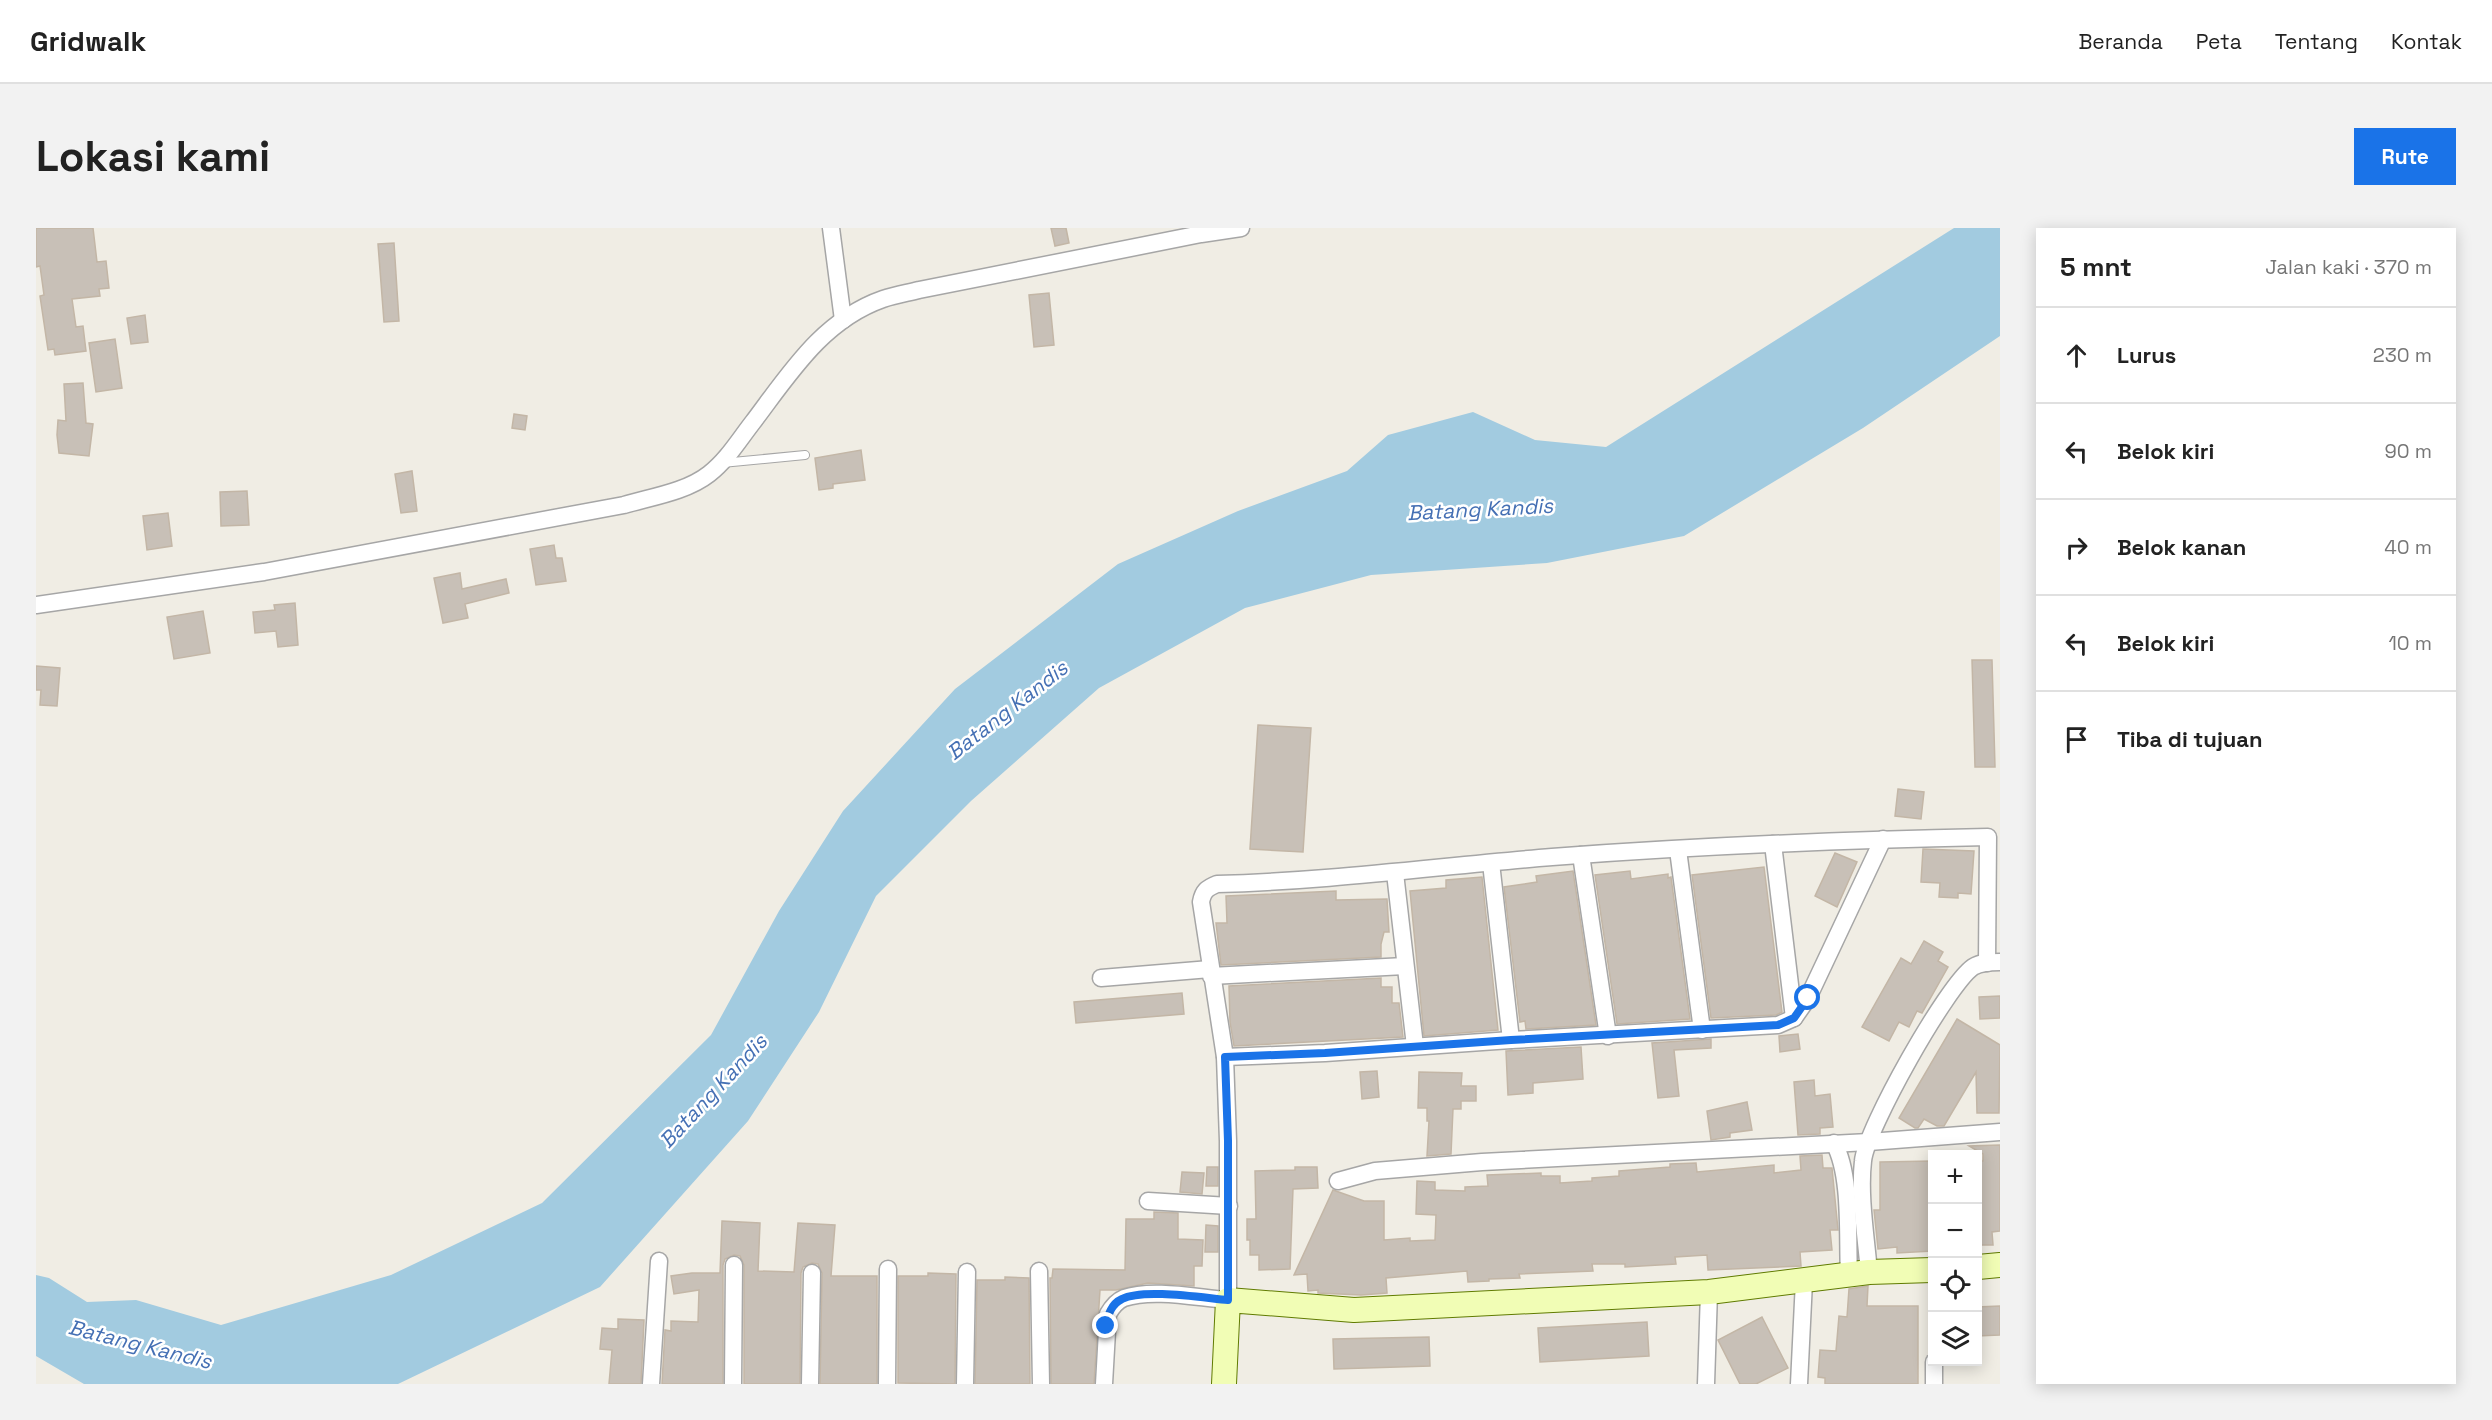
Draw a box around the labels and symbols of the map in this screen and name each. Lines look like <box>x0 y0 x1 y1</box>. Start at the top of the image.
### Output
water label: Batang Kandis <box>1406 492 1555 526</box>
water label: Batang Kandis <box>941 654 1074 766</box>
route start <box>1794 984 1820 1010</box>
water label: Batang Kandis <box>653 1028 773 1154</box>
route end <box>1092 1312 1118 1338</box>
water label: Batang Kandis <box>66 1313 215 1375</box>

